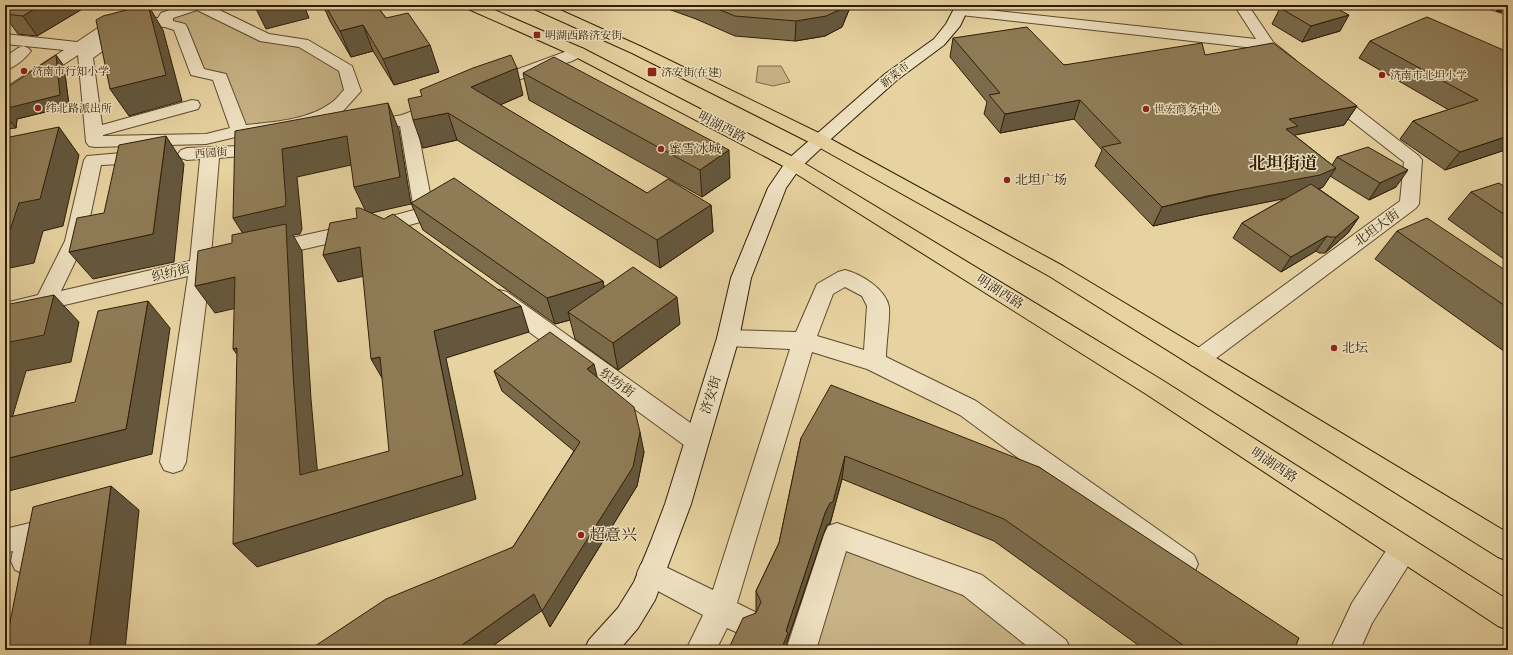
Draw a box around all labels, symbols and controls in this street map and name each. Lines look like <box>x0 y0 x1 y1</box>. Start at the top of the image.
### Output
place label: 明湖西路济安街 <box>545 29 622 42</box>
marker: 明湖西路济安街 <box>532 30 542 40</box>
street label: 新菜市 <box>878 60 912 90</box>
place label: 济南市行知小学 <box>32 65 109 78</box>
marker: 济南市行知小学 <box>19 66 29 76</box>
marker: 济安街(在建) <box>646 66 658 78</box>
place label: 济安街(在建) <box>661 66 722 79</box>
place label: 济南市北坦小学 <box>1390 69 1467 82</box>
marker: 济南市北坦小学 <box>1377 70 1387 80</box>
place label: 纬北路派出所 <box>46 102 112 115</box>
marker: 纬北路派出所 <box>33 103 43 113</box>
place label: 世宏商务中心 <box>1154 103 1220 116</box>
marker: 世宏商务中心 <box>1141 104 1151 114</box>
street label: 明湖西路 <box>695 108 749 146</box>
place label: 蜜雪冰城 <box>669 141 721 157</box>
marker: 蜜雪冰城 <box>656 144 666 154</box>
street label: 西园街 <box>194 145 228 161</box>
district label: 北坦街道 <box>1249 153 1317 174</box>
place label: 北坦广场 <box>1015 172 1067 188</box>
marker: 北坦广场 <box>1002 175 1012 185</box>
street label: 北坦大街 <box>1351 206 1403 250</box>
street label: 织纺街 <box>150 261 192 285</box>
street label: 明湖西路 <box>974 271 1026 313</box>
place label: 北坛 <box>1342 340 1368 356</box>
marker: 北坛 <box>1329 343 1339 353</box>
street label: 织纺街 <box>597 365 637 401</box>
street label: 济安街 <box>698 374 724 416</box>
street label: 明湖西路 <box>1248 444 1300 486</box>
place label: 超意兴 <box>589 525 637 545</box>
marker: 超意兴 <box>576 530 586 540</box>

